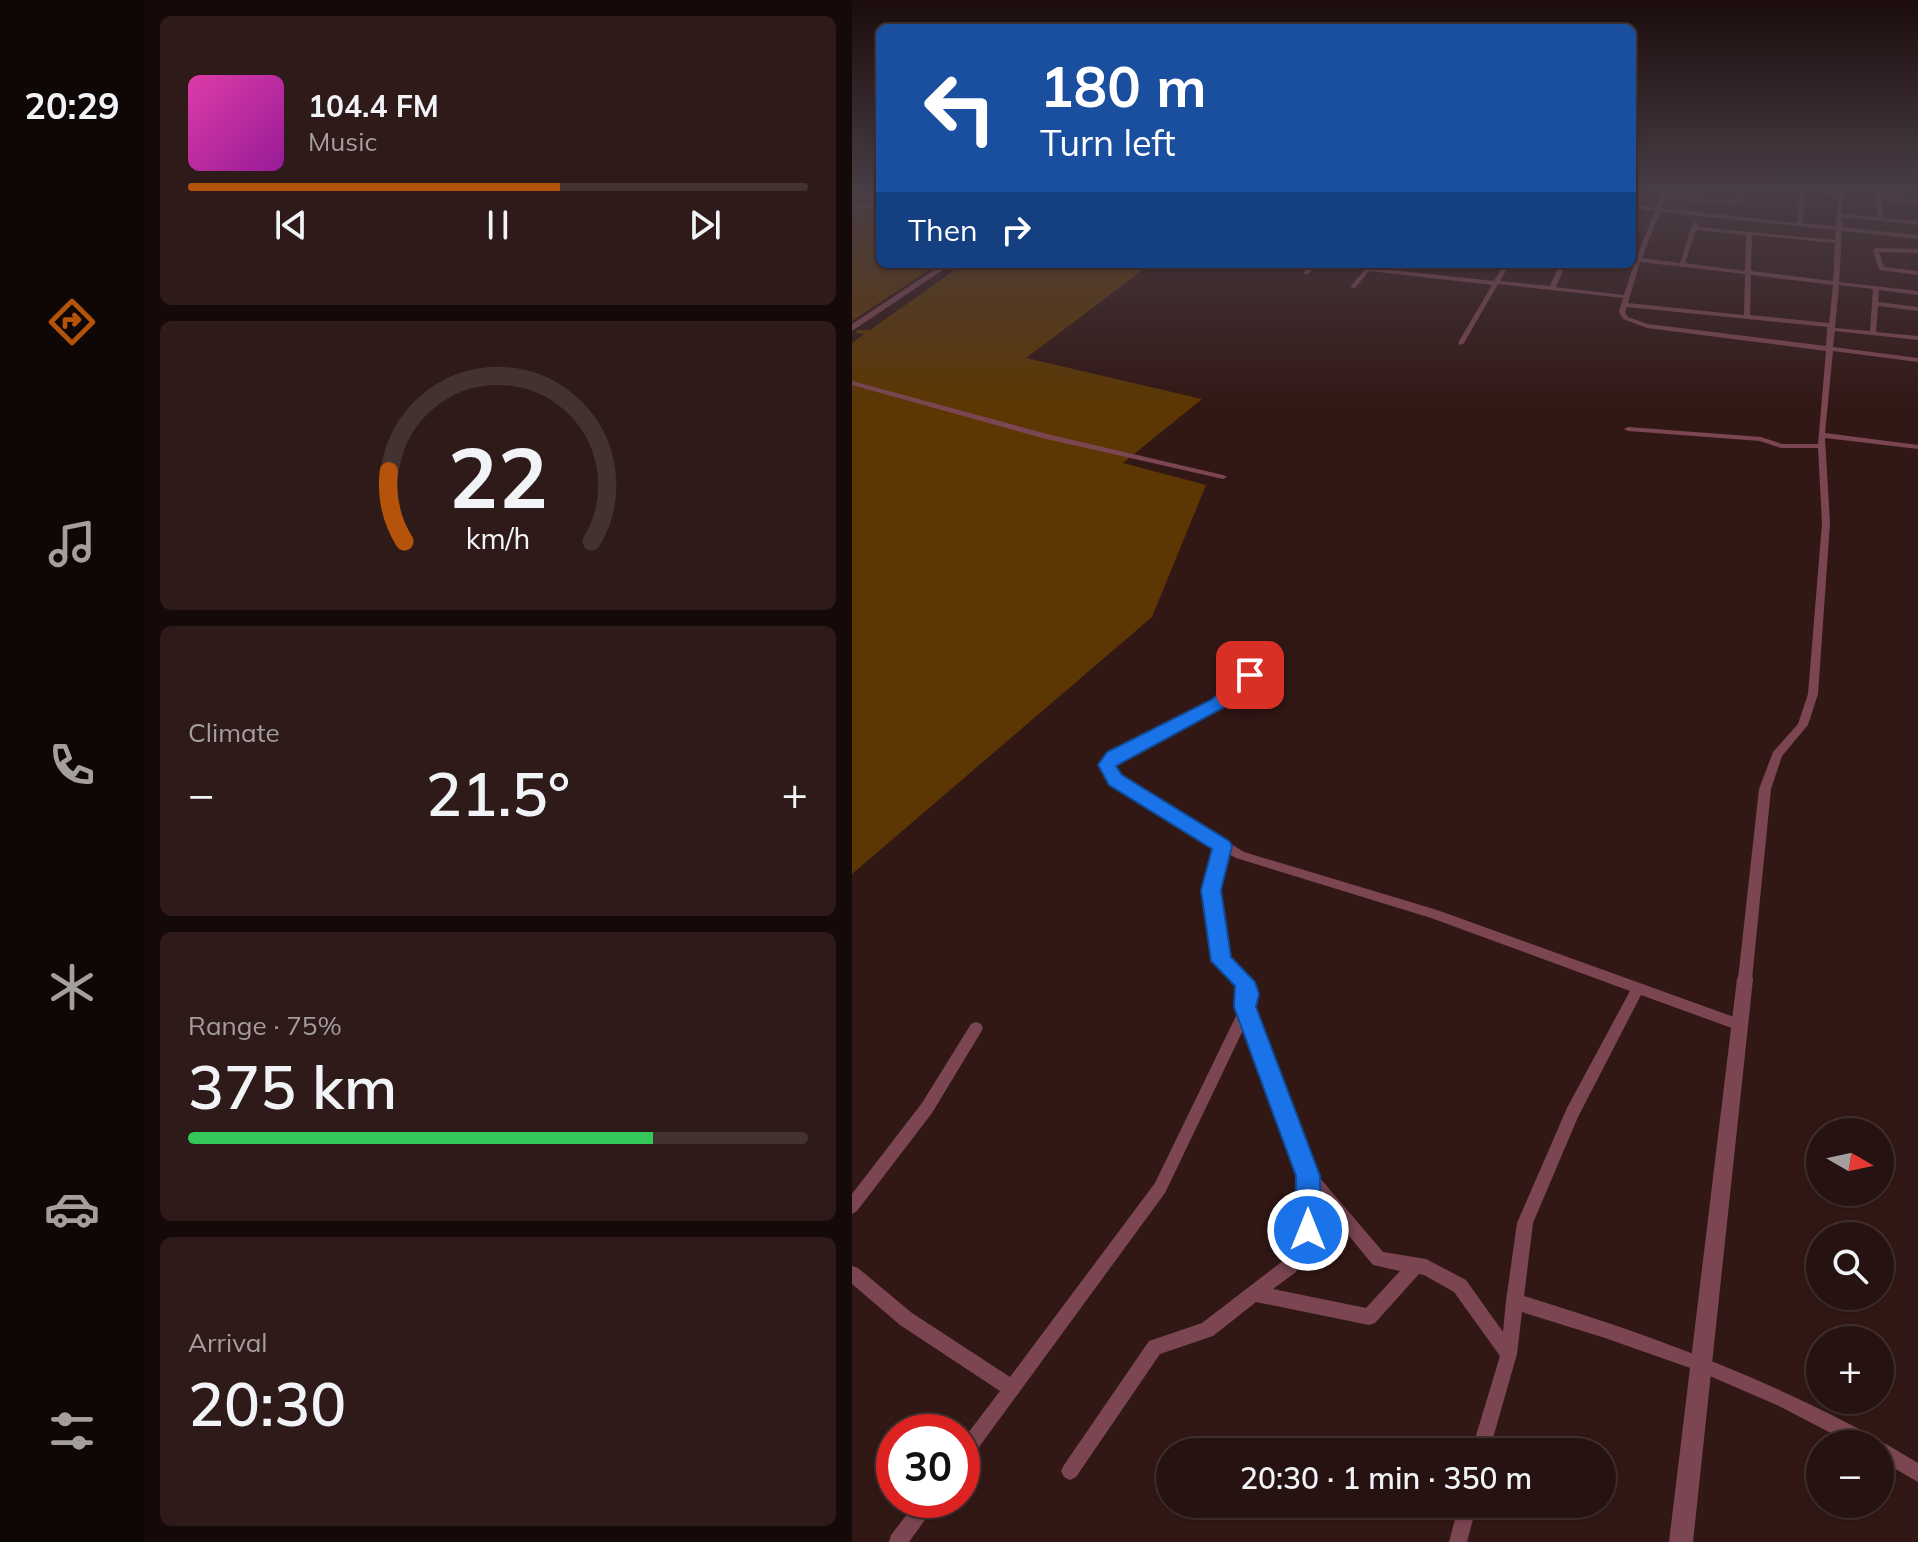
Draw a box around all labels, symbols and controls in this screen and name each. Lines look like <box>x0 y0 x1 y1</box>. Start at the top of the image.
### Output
text: 180 m <box>1040 51 1207 121</box>
icon: left <box>908 56 1012 160</box>
text: 20:29 <box>24 83 120 128</box>
text: 104.4 FM <box>308 87 439 125</box>
text: Turn left <box>1040 120 1176 165</box>
text: Music <box>308 125 377 158</box>
icon: previous <box>269 203 313 247</box>
icon: pause <box>476 203 520 247</box>
icon: next <box>683 203 727 247</box>
icon: right <box>994 208 1038 252</box>
text: Then <box>908 211 978 249</box>
icon: directions <box>44 294 100 350</box>
text: 22 <box>448 423 548 528</box>
icon: music <box>44 516 100 572</box>
text: km/h <box>466 520 530 556</box>
pin <box>1216 641 1284 709</box>
icon: arrive <box>1228 653 1272 697</box>
text: Climate <box>188 716 280 749</box>
icon: phone <box>44 737 100 793</box>
text: 21.5° <box>426 756 570 831</box>
text: − <box>188 766 214 821</box>
text: + <box>782 766 808 821</box>
icon: climate <box>44 959 100 1015</box>
text: Range · 75% <box>188 1009 342 1042</box>
text: 375 km <box>188 1049 397 1124</box>
north arrow <box>1806 1118 1894 1206</box>
map controls <box>1806 1118 1894 1518</box>
icon: car <box>44 1181 100 1237</box>
position arrow <box>1266 1188 1350 1272</box>
button: search <box>1806 1222 1894 1310</box>
text: Arrival <box>188 1326 268 1359</box>
button: + <box>1806 1326 1894 1414</box>
text: 20:30 <box>188 1366 346 1441</box>
icon: filters <box>44 1403 100 1459</box>
speed limit sign: 30 <box>876 1414 980 1518</box>
button: − <box>1806 1430 1894 1518</box>
text: 20:30 · 1 min · 350 m <box>1240 1459 1532 1497</box>

